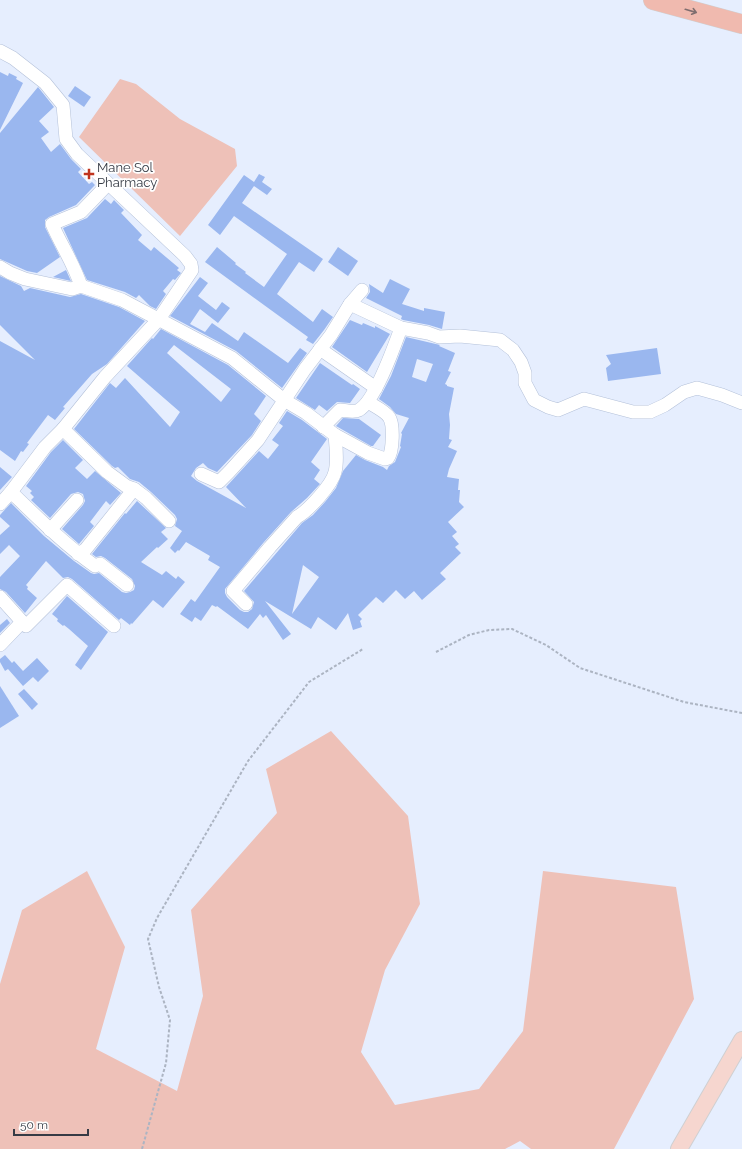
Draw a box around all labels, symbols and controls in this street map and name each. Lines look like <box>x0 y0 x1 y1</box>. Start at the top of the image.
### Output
one-way arrow <box>684 8 697 15</box>
place label: Mane Sol Pharmacy <box>97 160 157 190</box>
marker: Mane Sol Pharmacy <box>84 169 94 179</box>
scale bar <box>14 1111 88 1137</box>
text: 50 m <box>20 1118 48 1132</box>

